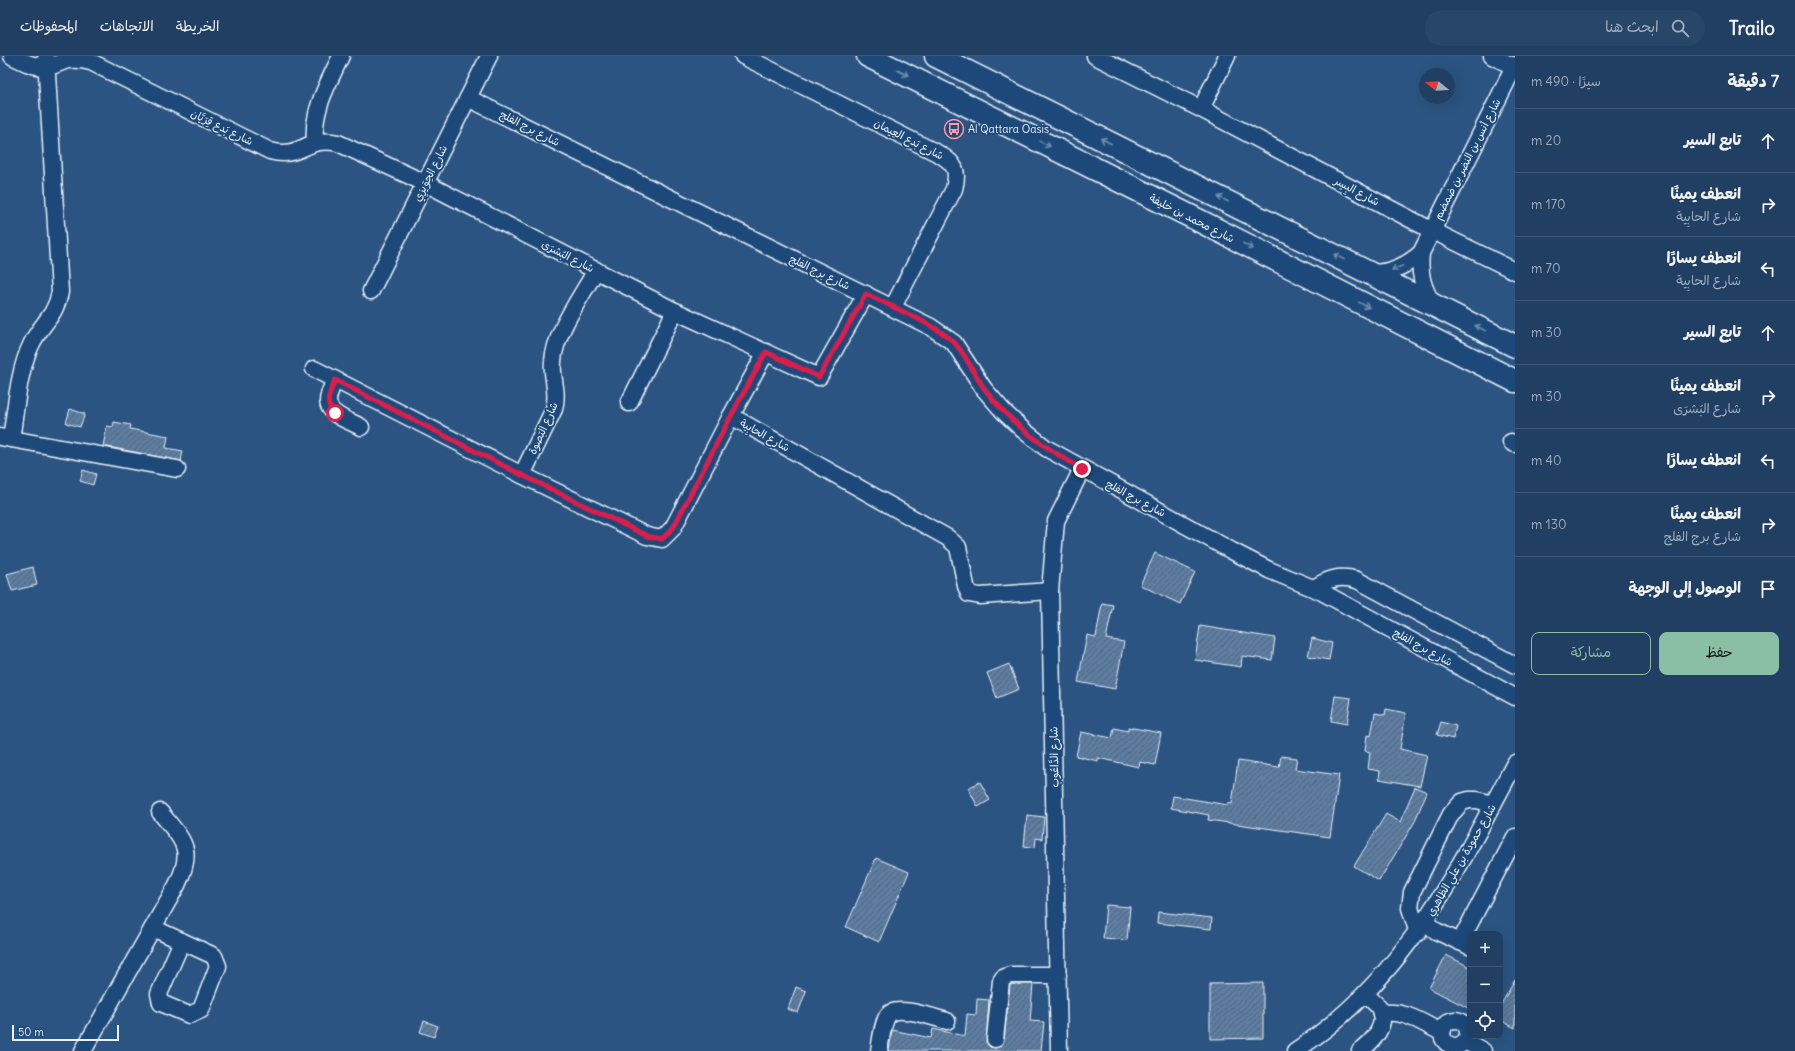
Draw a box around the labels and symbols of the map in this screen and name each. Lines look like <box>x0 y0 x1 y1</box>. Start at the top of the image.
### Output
north arrow <box>1419 68 1455 104</box>
one-way arrow <box>897 70 909 78</box>
street label: شارع أنس بن النضر بن ضمضم <box>1430 96 1505 223</box>
street label: شارع بَدع قِرَيَّان <box>188 106 255 150</box>
street label: شارع برج الفلج <box>497 107 562 151</box>
street label: شارع بَدع العِيمان <box>871 115 946 164</box>
bus stop icon: Al Qattara Oasis <box>943 118 965 140</box>
place label: Al Qattara Oasis <box>968 122 1049 136</box>
one-way arrow <box>1101 137 1113 144</box>
one-way arrow <box>1038 141 1050 148</box>
street label: شارع الحِوَيزِي <box>410 142 452 204</box>
street label: شارع البِسِر <box>1330 173 1382 210</box>
street label: شارع محمد بن خليفة <box>1146 190 1237 247</box>
one-way arrow <box>1217 195 1229 202</box>
street label: شارع البُشرَى <box>538 237 597 277</box>
one-way arrow <box>1242 243 1254 250</box>
street label: شارع برج الفلج <box>787 251 852 294</box>
one-way arrow <box>1333 253 1345 260</box>
one-way arrow <box>1392 265 1404 273</box>
one-way arrow <box>1358 302 1370 309</box>
one-way arrow <box>1474 324 1486 331</box>
street label: شارع البَصوة <box>525 400 563 457</box>
route start <box>326 404 344 422</box>
street label: شارع الحابِية <box>737 416 792 456</box>
route end <box>1073 460 1091 478</box>
street label: شارع برج الفلج <box>1103 476 1168 521</box>
street label: شارع برج الفلج <box>1390 625 1455 671</box>
street label: شارع الدَّاعُوب <box>1046 726 1064 788</box>
street label: شارع حمودة بن علي الظاهري <box>1423 801 1502 921</box>
scale bar <box>12 1023 119 1042</box>

